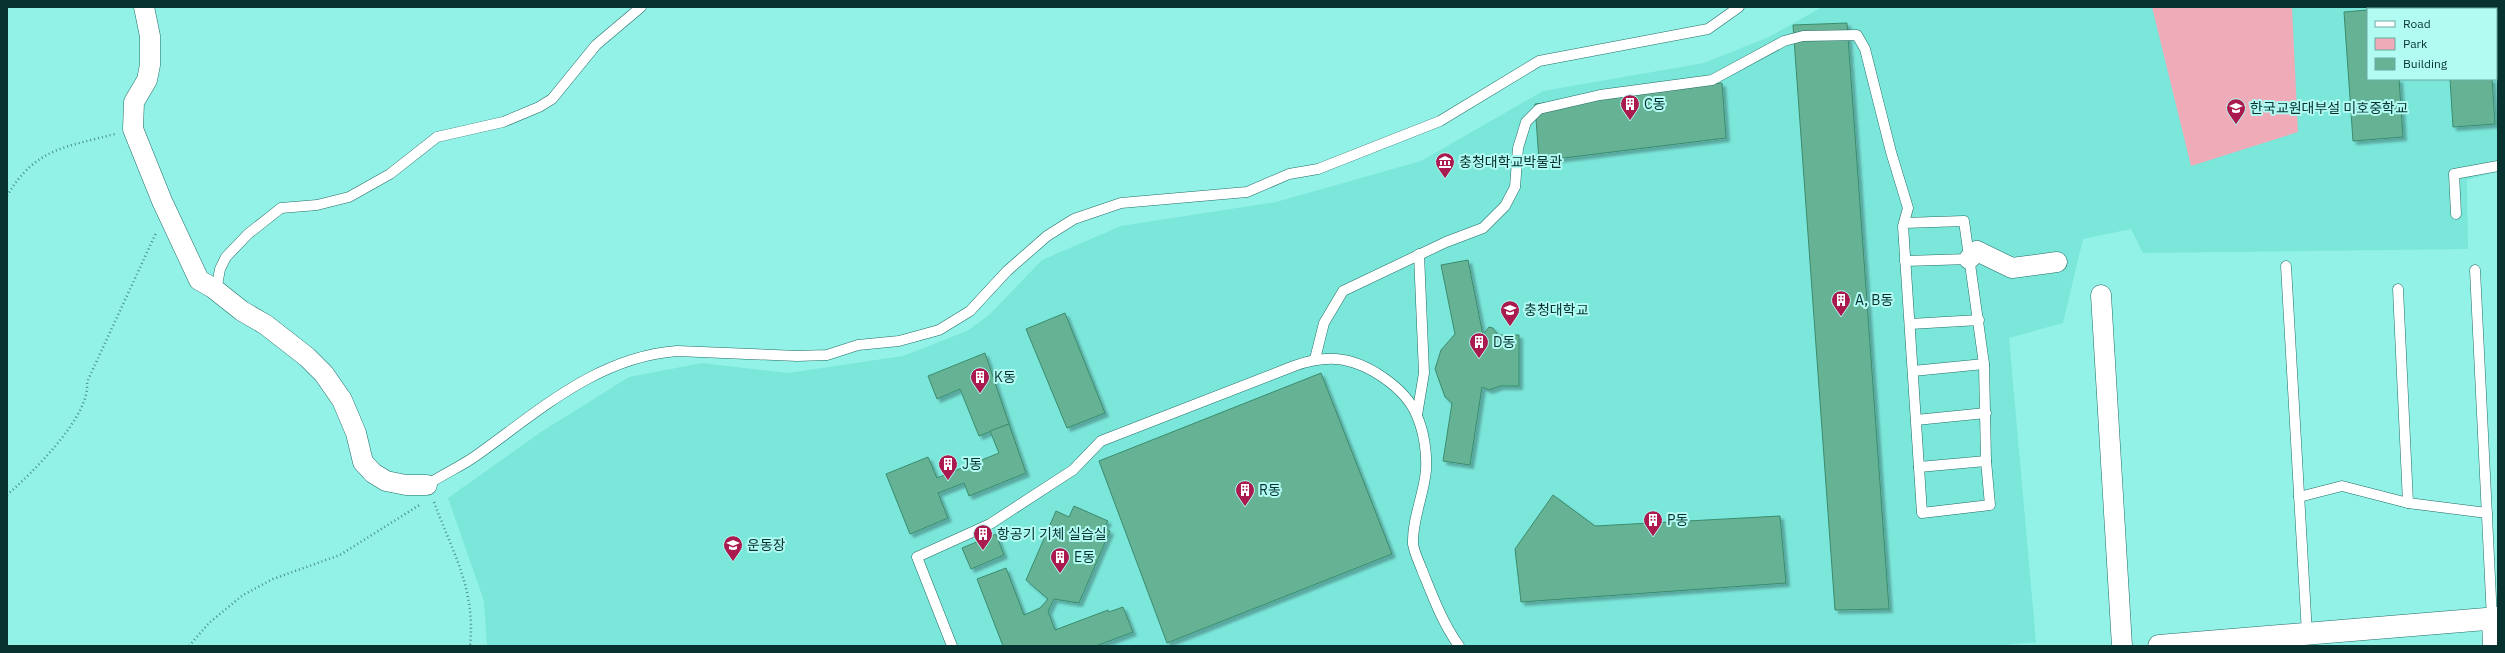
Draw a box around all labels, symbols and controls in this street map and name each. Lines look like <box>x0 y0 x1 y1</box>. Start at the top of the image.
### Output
legend <box>2367 8 2497 80</box>
text: Road <box>2403 16 2431 31</box>
text: Park <box>2403 36 2428 51</box>
text: Building <box>2403 56 2448 71</box>
building icon: C동 <box>1619 93 1641 121</box>
place label: C동 <box>1644 95 1666 113</box>
school or university icon: 한국교원대부설 미호중학교 <box>2225 97 2247 125</box>
place label: 한국교원대부설 미호중학교 <box>2250 99 2408 117</box>
museum icon: 충청대학교박물관 <box>1434 151 1456 179</box>
place label: 충청대학교박물관 <box>1459 153 1562 171</box>
building icon: A, B동 <box>1830 289 1852 317</box>
place label: A, B동 <box>1855 291 1893 309</box>
school or university icon: 충청대학교 <box>1499 299 1521 327</box>
place label: 충청대학교 <box>1524 301 1589 319</box>
building icon: D동 <box>1468 331 1490 359</box>
place label: D동 <box>1493 333 1515 351</box>
building icon: K동 <box>969 366 991 394</box>
place label: K동 <box>994 368 1016 386</box>
building icon: J동 <box>937 453 959 481</box>
place label: J동 <box>962 455 982 473</box>
building icon: R동 <box>1234 479 1256 507</box>
place label: R동 <box>1259 481 1281 499</box>
building icon: P동 <box>1642 509 1664 537</box>
place label: P동 <box>1667 511 1688 529</box>
building icon: 항공기 기체 실습실 <box>972 523 994 551</box>
place label: 항공기 기체 실습실 <box>997 525 1107 543</box>
school or university icon: 운동장 <box>722 534 744 562</box>
place label: 운동장 <box>747 536 786 554</box>
building icon: E동 <box>1049 546 1071 574</box>
place label: E동 <box>1074 548 1095 566</box>

